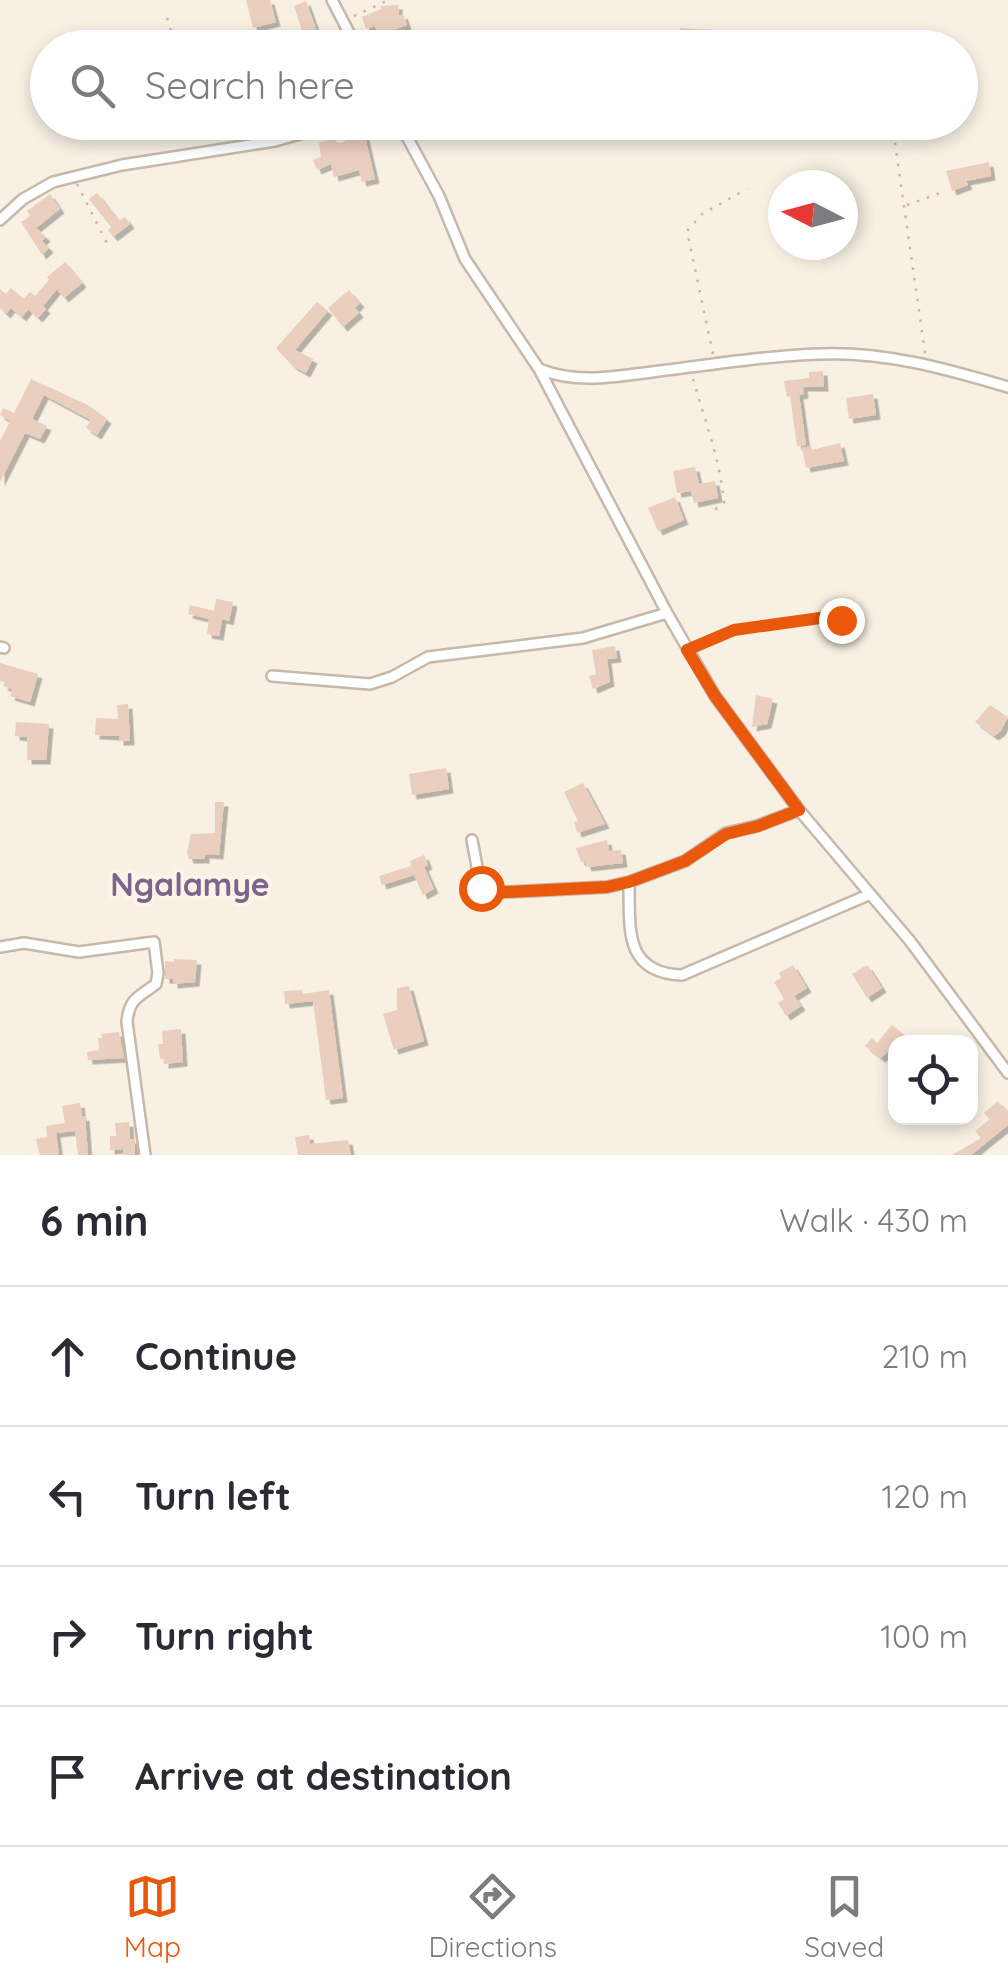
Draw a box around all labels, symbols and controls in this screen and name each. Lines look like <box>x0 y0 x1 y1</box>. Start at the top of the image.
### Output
search box <box>30 30 978 140</box>
icon: search <box>65 58 120 113</box>
text: Search here <box>145 61 355 109</box>
north arrow <box>768 170 858 260</box>
route end <box>819 598 865 644</box>
district label: Ngalamye <box>110 864 270 904</box>
route start <box>459 866 505 912</box>
map controls <box>888 1035 978 1125</box>
button: locate <box>888 1035 978 1125</box>
text: 6 min <box>40 1194 149 1247</box>
text: Walk · 430 m <box>779 1200 968 1240</box>
icon: ahead <box>40 1329 95 1384</box>
text: Continue <box>135 1332 297 1380</box>
text: 210 m <box>881 1336 968 1376</box>
icon: left <box>40 1469 95 1524</box>
text: Turn left <box>135 1472 291 1520</box>
text: 120 m <box>881 1476 968 1516</box>
icon: right <box>40 1609 95 1664</box>
text: Turn right <box>135 1612 314 1660</box>
text: 100 m <box>880 1616 968 1656</box>
icon: arrive <box>40 1749 95 1804</box>
text: Arrive at destination <box>135 1752 512 1800</box>
tab: Map <box>124 1869 181 1964</box>
tab: Directions <box>428 1869 557 1964</box>
tab: Saved <box>804 1869 884 1964</box>

